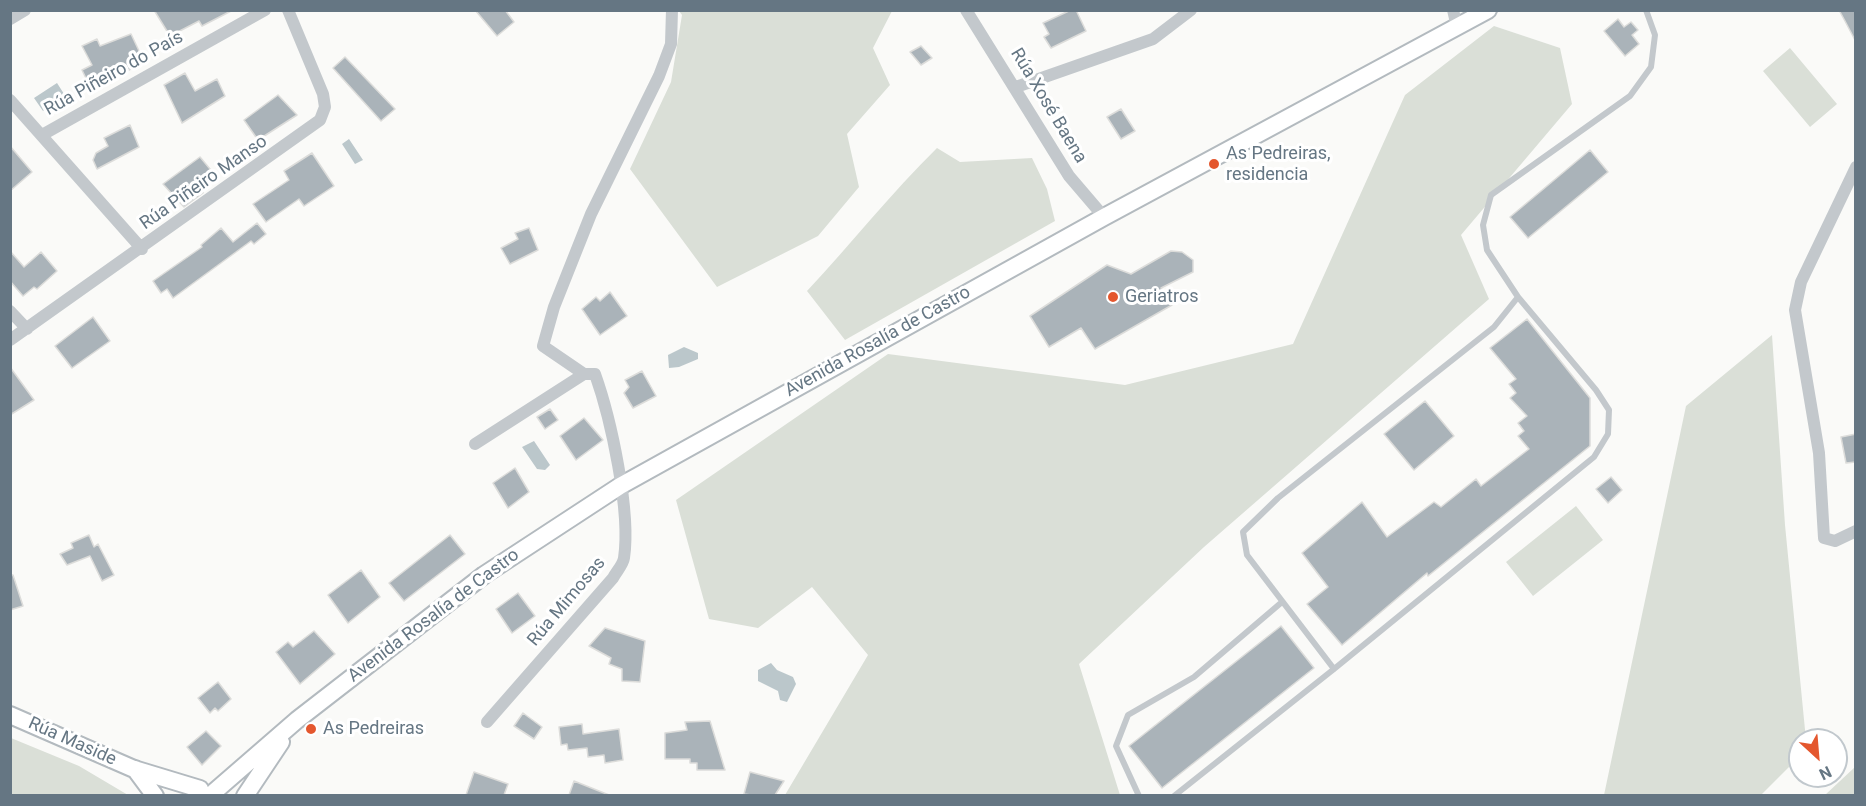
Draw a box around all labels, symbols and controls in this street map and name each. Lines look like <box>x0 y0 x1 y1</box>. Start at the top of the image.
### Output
street label: Rúa Piñeiro do País <box>41 27 187 121</box>
street label: Rúa Xosé Baena <box>1005 45 1091 167</box>
street label: Rúa Piñeiro Manso <box>136 131 272 235</box>
place label: As Pedreiras, residencia <box>1226 143 1331 186</box>
marker: As Pedreiras, residencia <box>1207 157 1221 171</box>
street label: Avenida Rosalía de Castro <box>781 282 975 402</box>
place label: Geriatros <box>1125 286 1198 308</box>
marker: Geriatros <box>1106 290 1120 304</box>
street label: Avenida Rosalía de Castro <box>344 545 524 687</box>
street label: Rúa Mimosas <box>523 553 611 651</box>
street label: Rúa Maside <box>25 713 119 771</box>
place label: As Pedreiras <box>323 718 424 740</box>
marker: As Pedreiras <box>304 722 318 736</box>
north arrow <box>1788 728 1848 788</box>
text: N <box>1816 762 1834 784</box>

